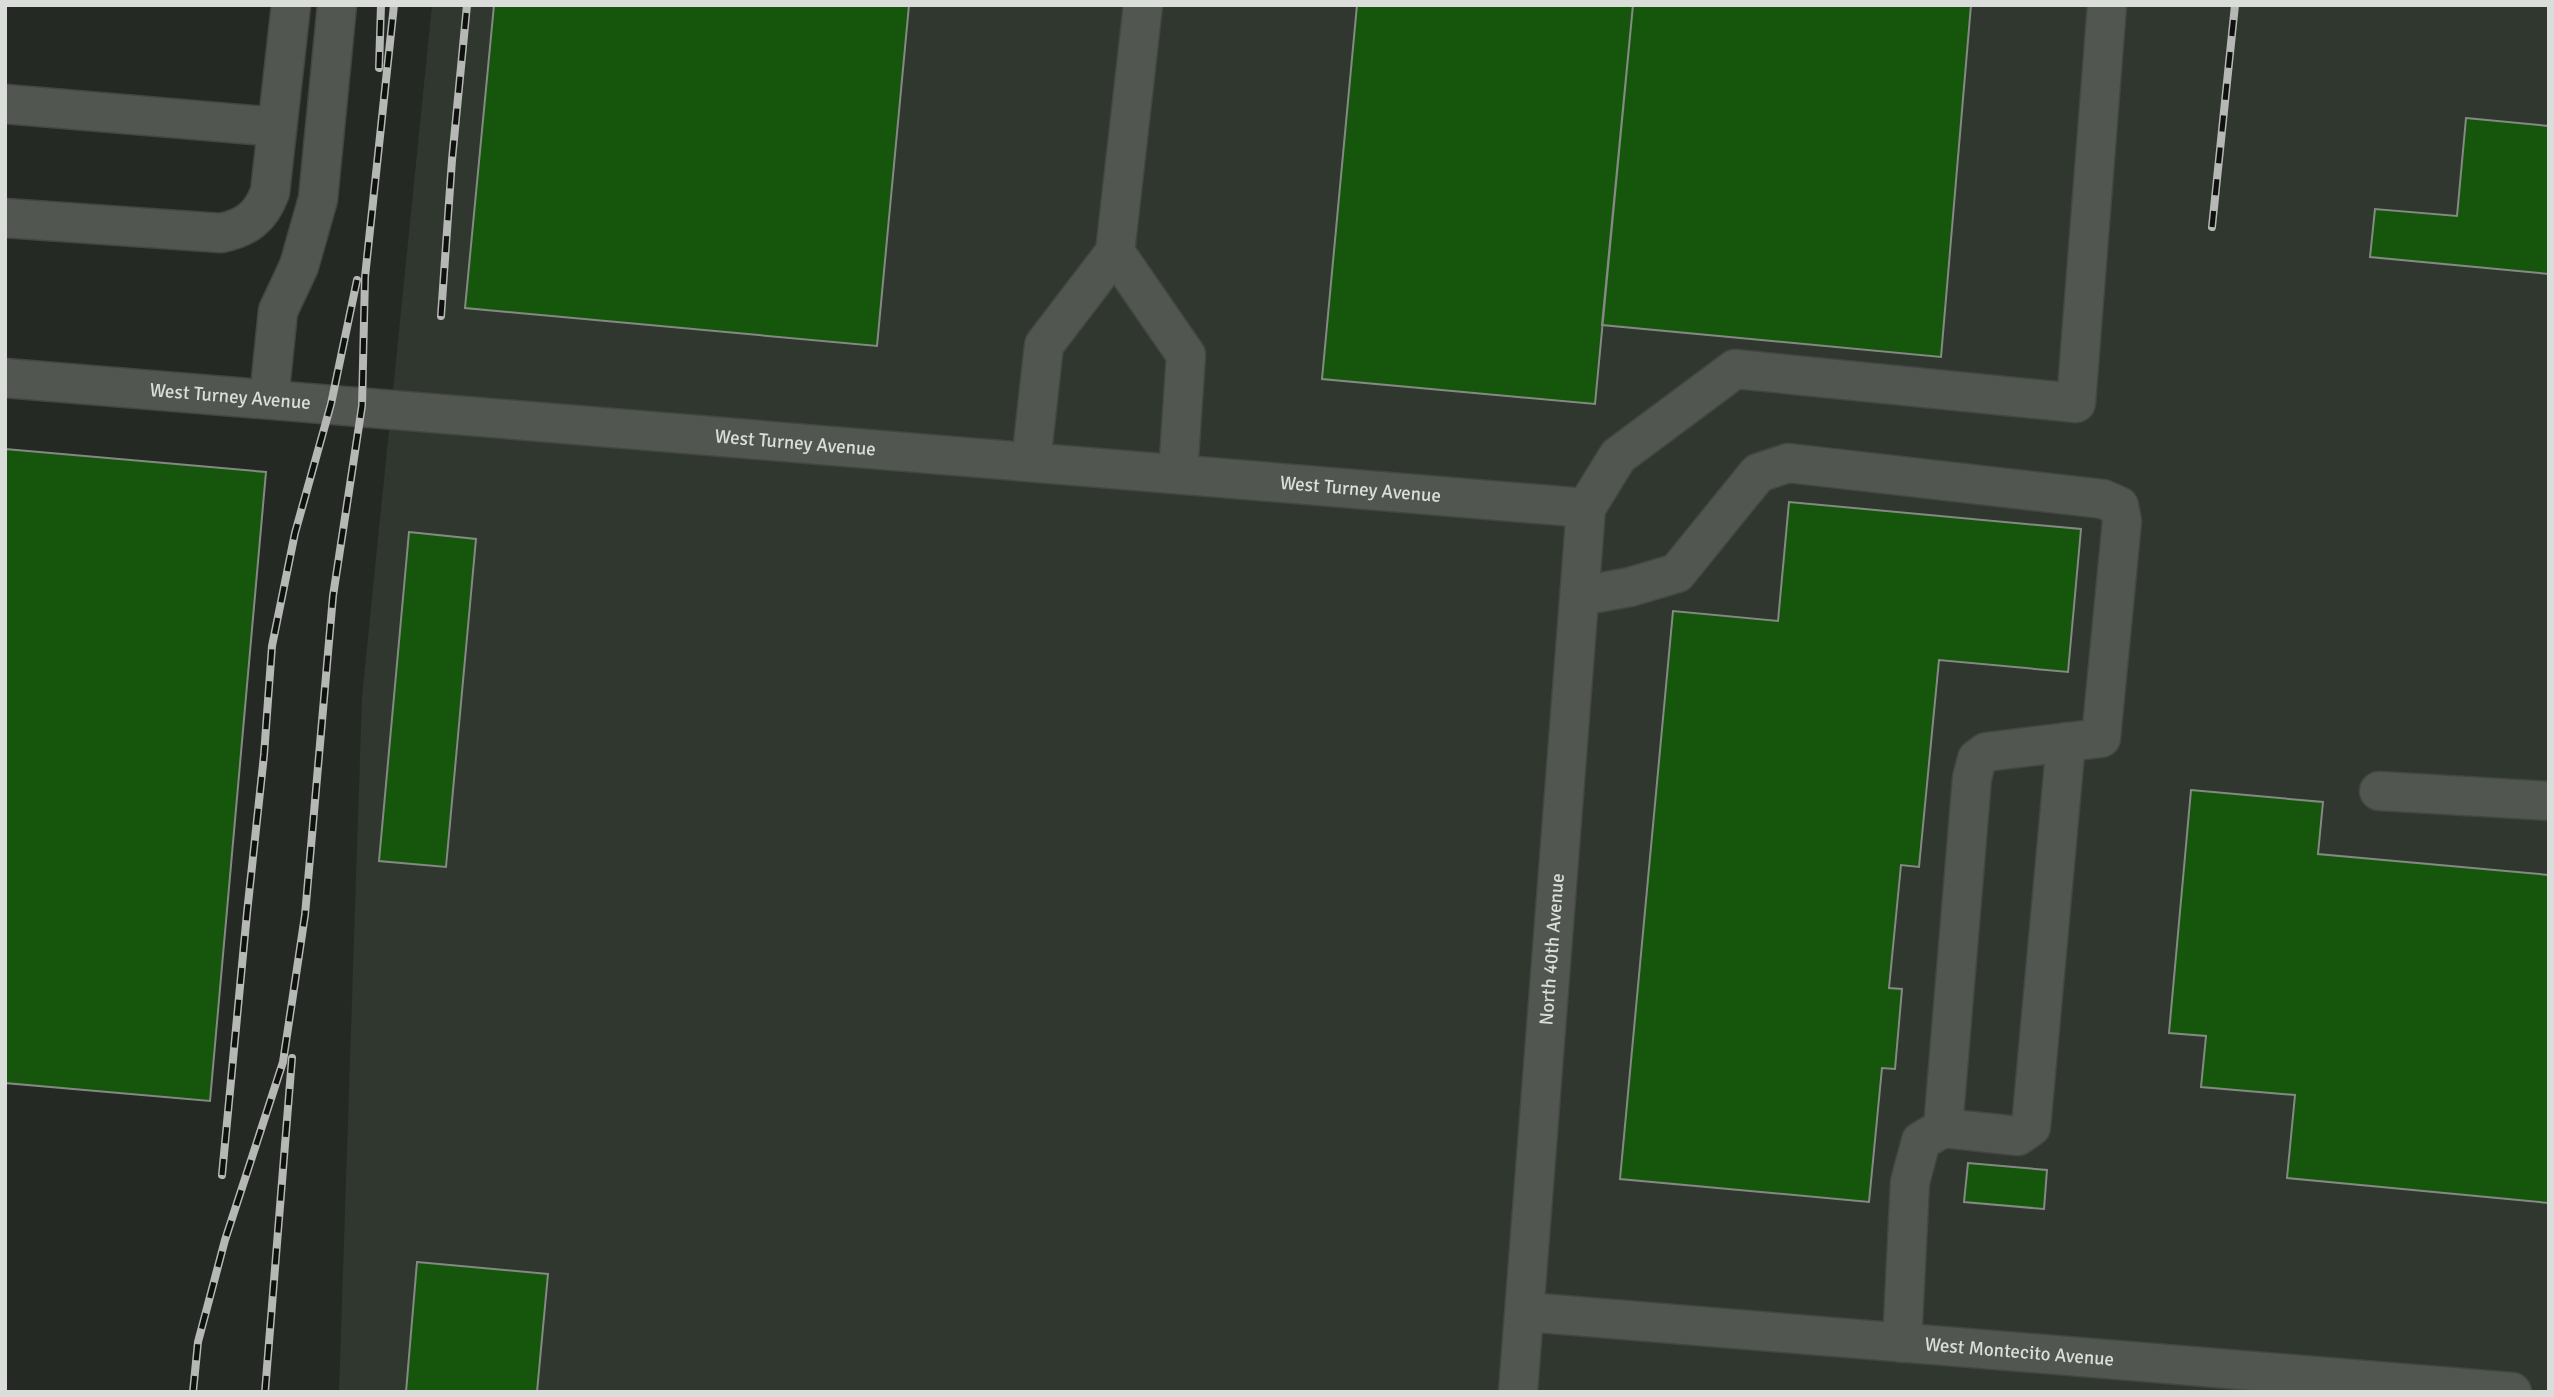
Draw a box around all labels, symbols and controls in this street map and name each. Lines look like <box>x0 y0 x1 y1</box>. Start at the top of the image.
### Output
street label: West Turney Avenue <box>149 378 312 415</box>
street label: West Turney Avenue <box>714 424 877 462</box>
street label: West Turney Avenue <box>1279 471 1442 508</box>
street label: North 40th Avenue <box>1534 872 1570 1026</box>
street label: West Montecito Avenue <box>1924 1332 2115 1372</box>

